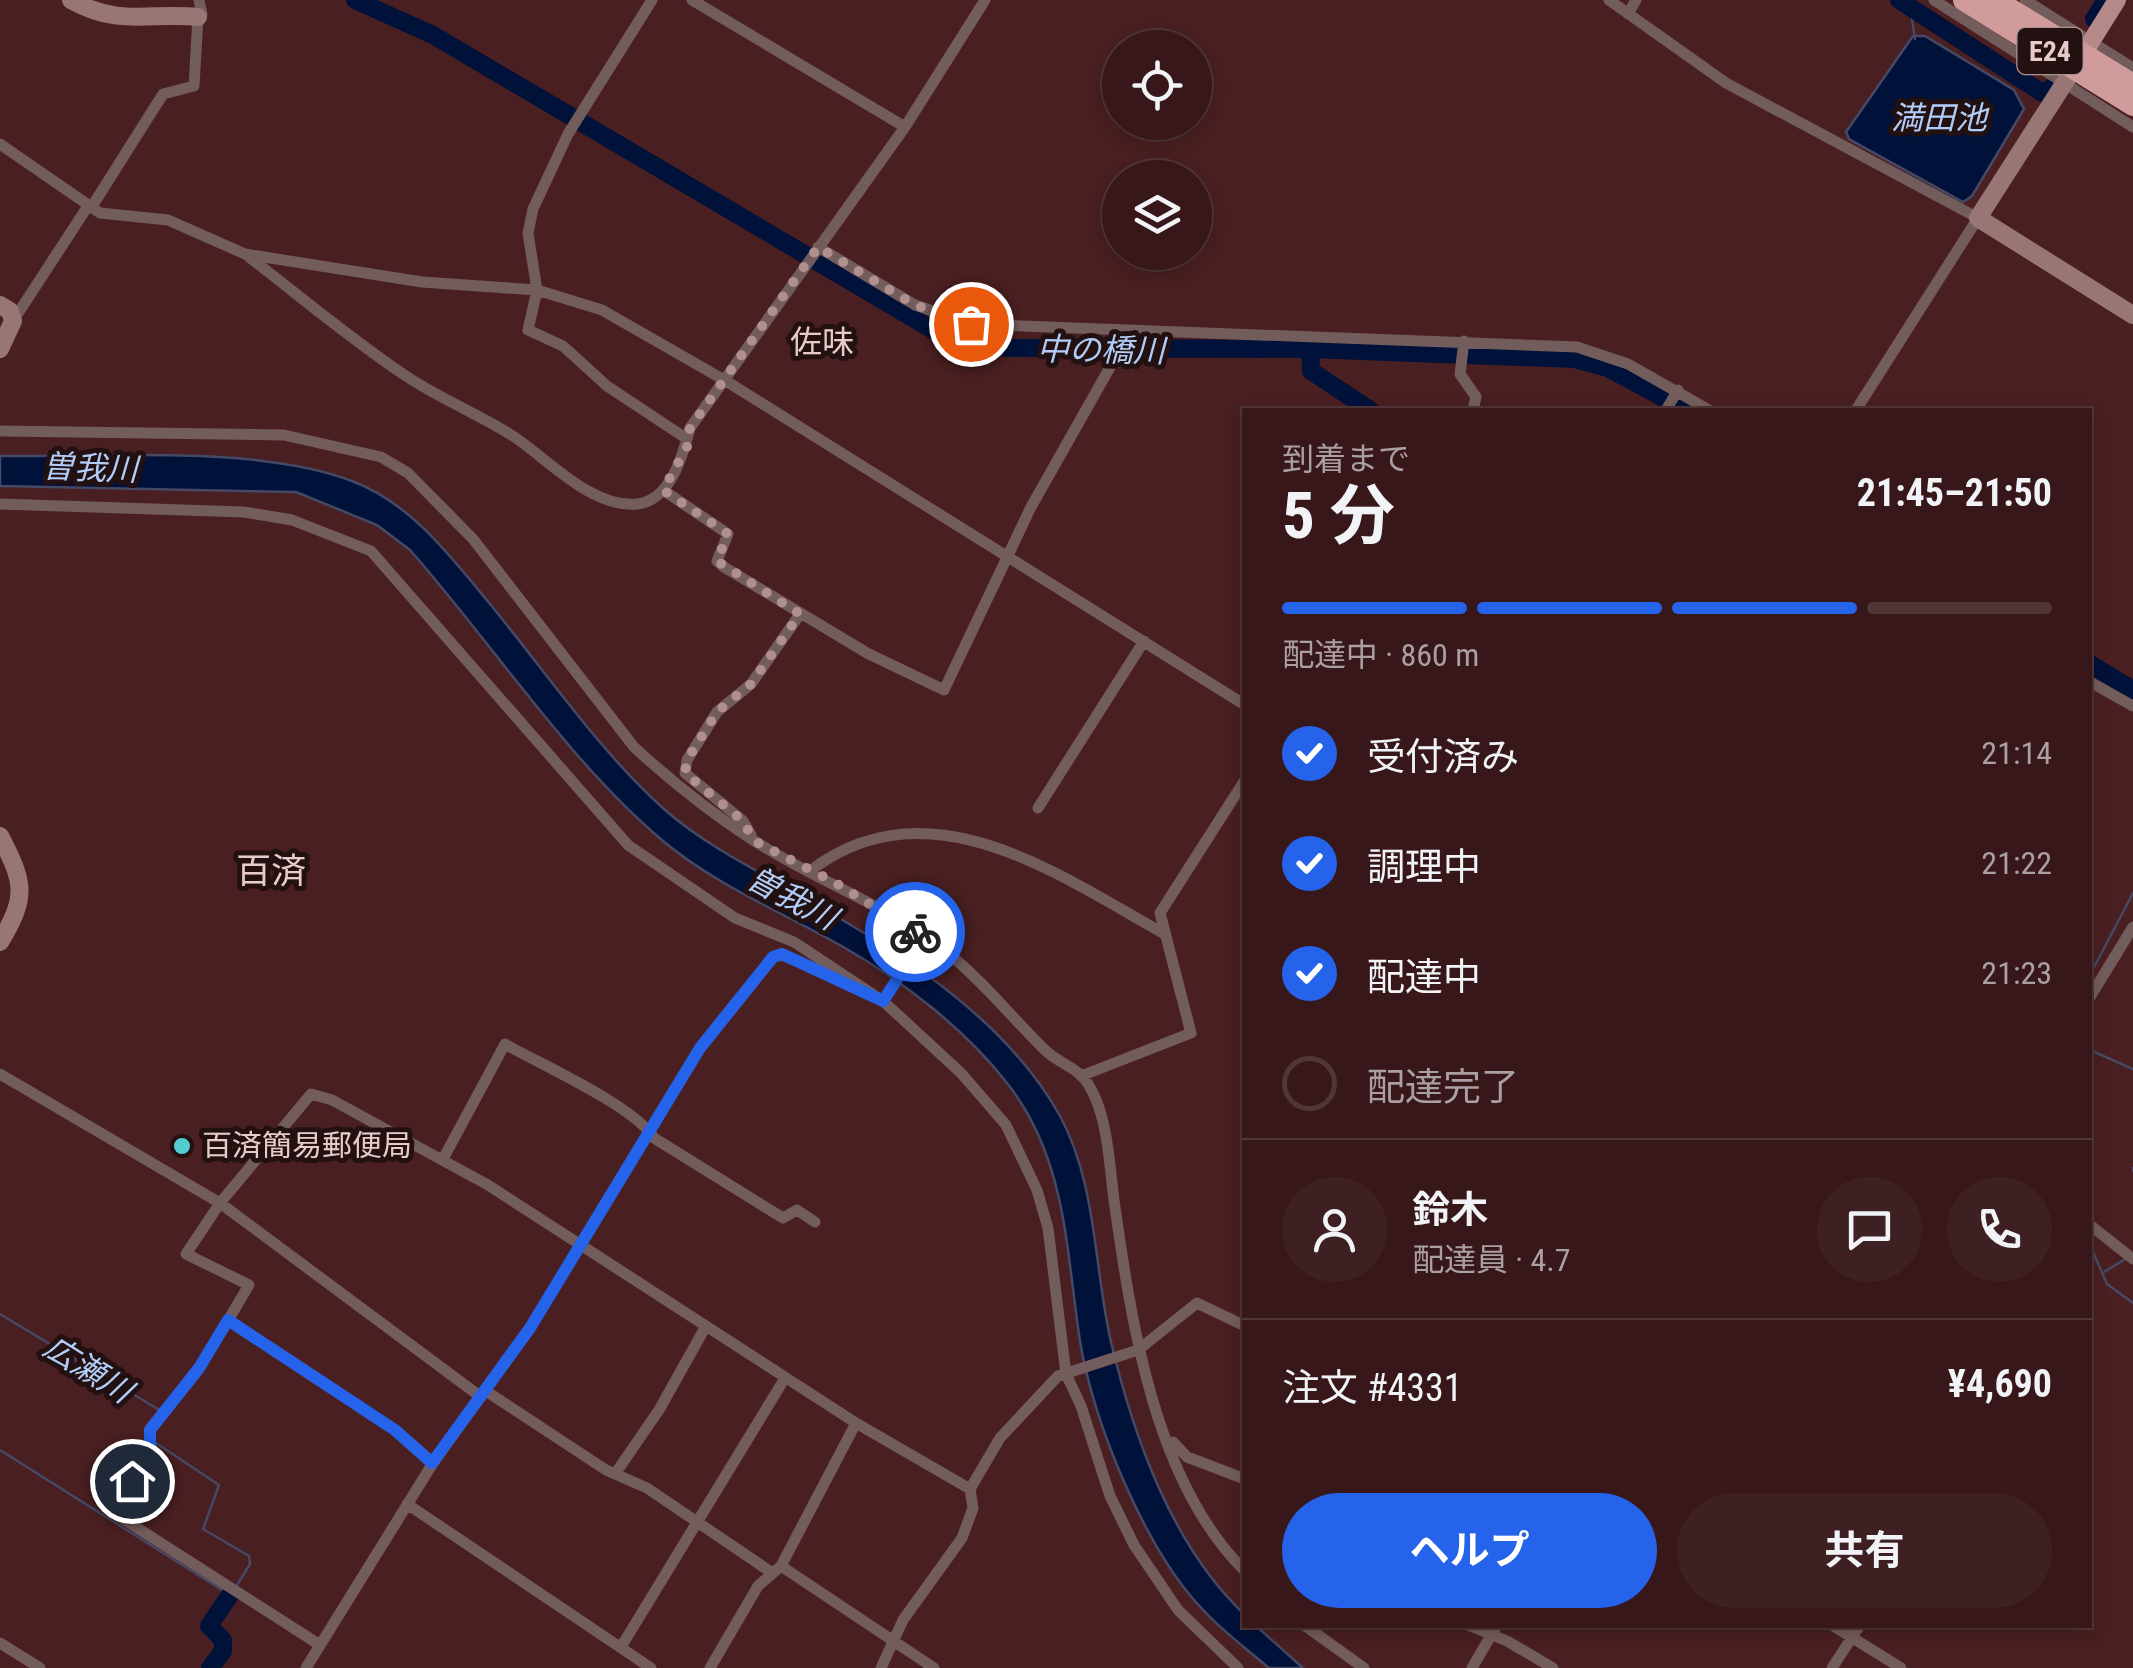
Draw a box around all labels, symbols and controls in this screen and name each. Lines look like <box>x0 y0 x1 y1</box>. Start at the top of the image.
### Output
road number: E24 <box>2018 28 2082 74</box>
map controls <box>1102 30 1212 270</box>
button: locate <box>1102 30 1212 140</box>
water label: 満田池 <box>1891 99 1990 137</box>
button: layers <box>1102 160 1212 270</box>
pin <box>929 282 1014 367</box>
icon: bag <box>944 297 999 352</box>
district label: 佐味 <box>790 323 854 361</box>
water label: 中の橋川 <box>1037 330 1168 370</box>
text: 到着まで <box>1282 440 1410 478</box>
water label: 曽我川 <box>41 447 142 489</box>
text: 21:45–21:50 <box>1857 471 2052 515</box>
text: 5 分 <box>1282 478 1395 554</box>
text: 配達中 · 860 m <box>1282 636 1479 674</box>
icon: check <box>1282 726 1337 781</box>
text: 21:14 <box>1981 734 2052 772</box>
text: 受付済み <box>1367 735 1519 779</box>
icon: check <box>1282 836 1337 891</box>
text: 21:22 <box>1981 844 2052 882</box>
text: 調理中 <box>1367 845 1481 889</box>
district label: 百済 <box>236 851 306 892</box>
water label: 曽我川 <box>741 859 846 939</box>
courier <box>865 882 965 982</box>
icon: bike <box>888 905 943 960</box>
icon: check <box>1282 946 1337 1001</box>
text: 21:23 <box>1981 954 2052 992</box>
text: 配達中 <box>1367 955 1481 999</box>
text: 配達完了 <box>1367 1065 1519 1109</box>
place label: 百済簡易郵便局 <box>202 1128 412 1163</box>
marker: 百済簡易郵便局 <box>171 1135 193 1157</box>
button: person <box>1282 1177 1387 1282</box>
button: chat <box>1817 1177 1922 1282</box>
button: phone <box>1947 1177 2052 1282</box>
text: 鈴木 <box>1412 1188 1488 1232</box>
text: 配達員 · 4.7 <box>1412 1241 1571 1279</box>
water label: 広瀬川 <box>37 1327 141 1412</box>
text: ¥4,690 <box>1948 1362 2052 1406</box>
text: 注文 #4331 <box>1282 1366 1463 1410</box>
pin <box>90 1439 175 1524</box>
icon: home <box>105 1454 160 1509</box>
button: ヘルプ <box>1282 1493 1657 1608</box>
button: 共有 <box>1677 1493 2052 1608</box>

